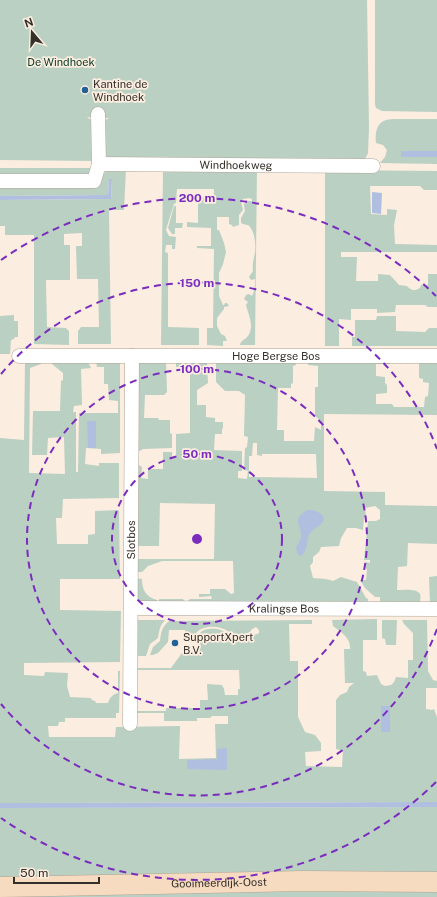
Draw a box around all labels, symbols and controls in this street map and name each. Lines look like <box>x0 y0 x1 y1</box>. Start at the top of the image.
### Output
north arrow <box>12 12 52 52</box>
text: N <box>23 15 35 30</box>
park label: De Windhoek <box>27 56 95 68</box>
place label: Kantine de Windhoek <box>93 78 148 103</box>
marker: Kantine de Windhoek <box>80 85 90 95</box>
street label: Windhoekweg <box>199 159 273 171</box>
text: 200 m <box>179 191 215 205</box>
text: 150 m <box>180 276 214 290</box>
street label: Hoge Bergse Bos <box>232 350 320 362</box>
text: 100 m <box>180 362 214 376</box>
text: 50 m <box>182 447 212 461</box>
street label: Slotbos <box>125 520 137 560</box>
centre of rings <box>190 532 204 546</box>
street label: Kralingse Bos <box>249 602 320 615</box>
place label: SupportXpert B.V. <box>183 631 253 656</box>
marker: SupportXpert B.V. <box>170 638 180 648</box>
scale bar <box>14 859 99 885</box>
text: 50 m <box>20 866 48 880</box>
street label: Gooimeerdijk-Oost <box>171 876 267 890</box>

